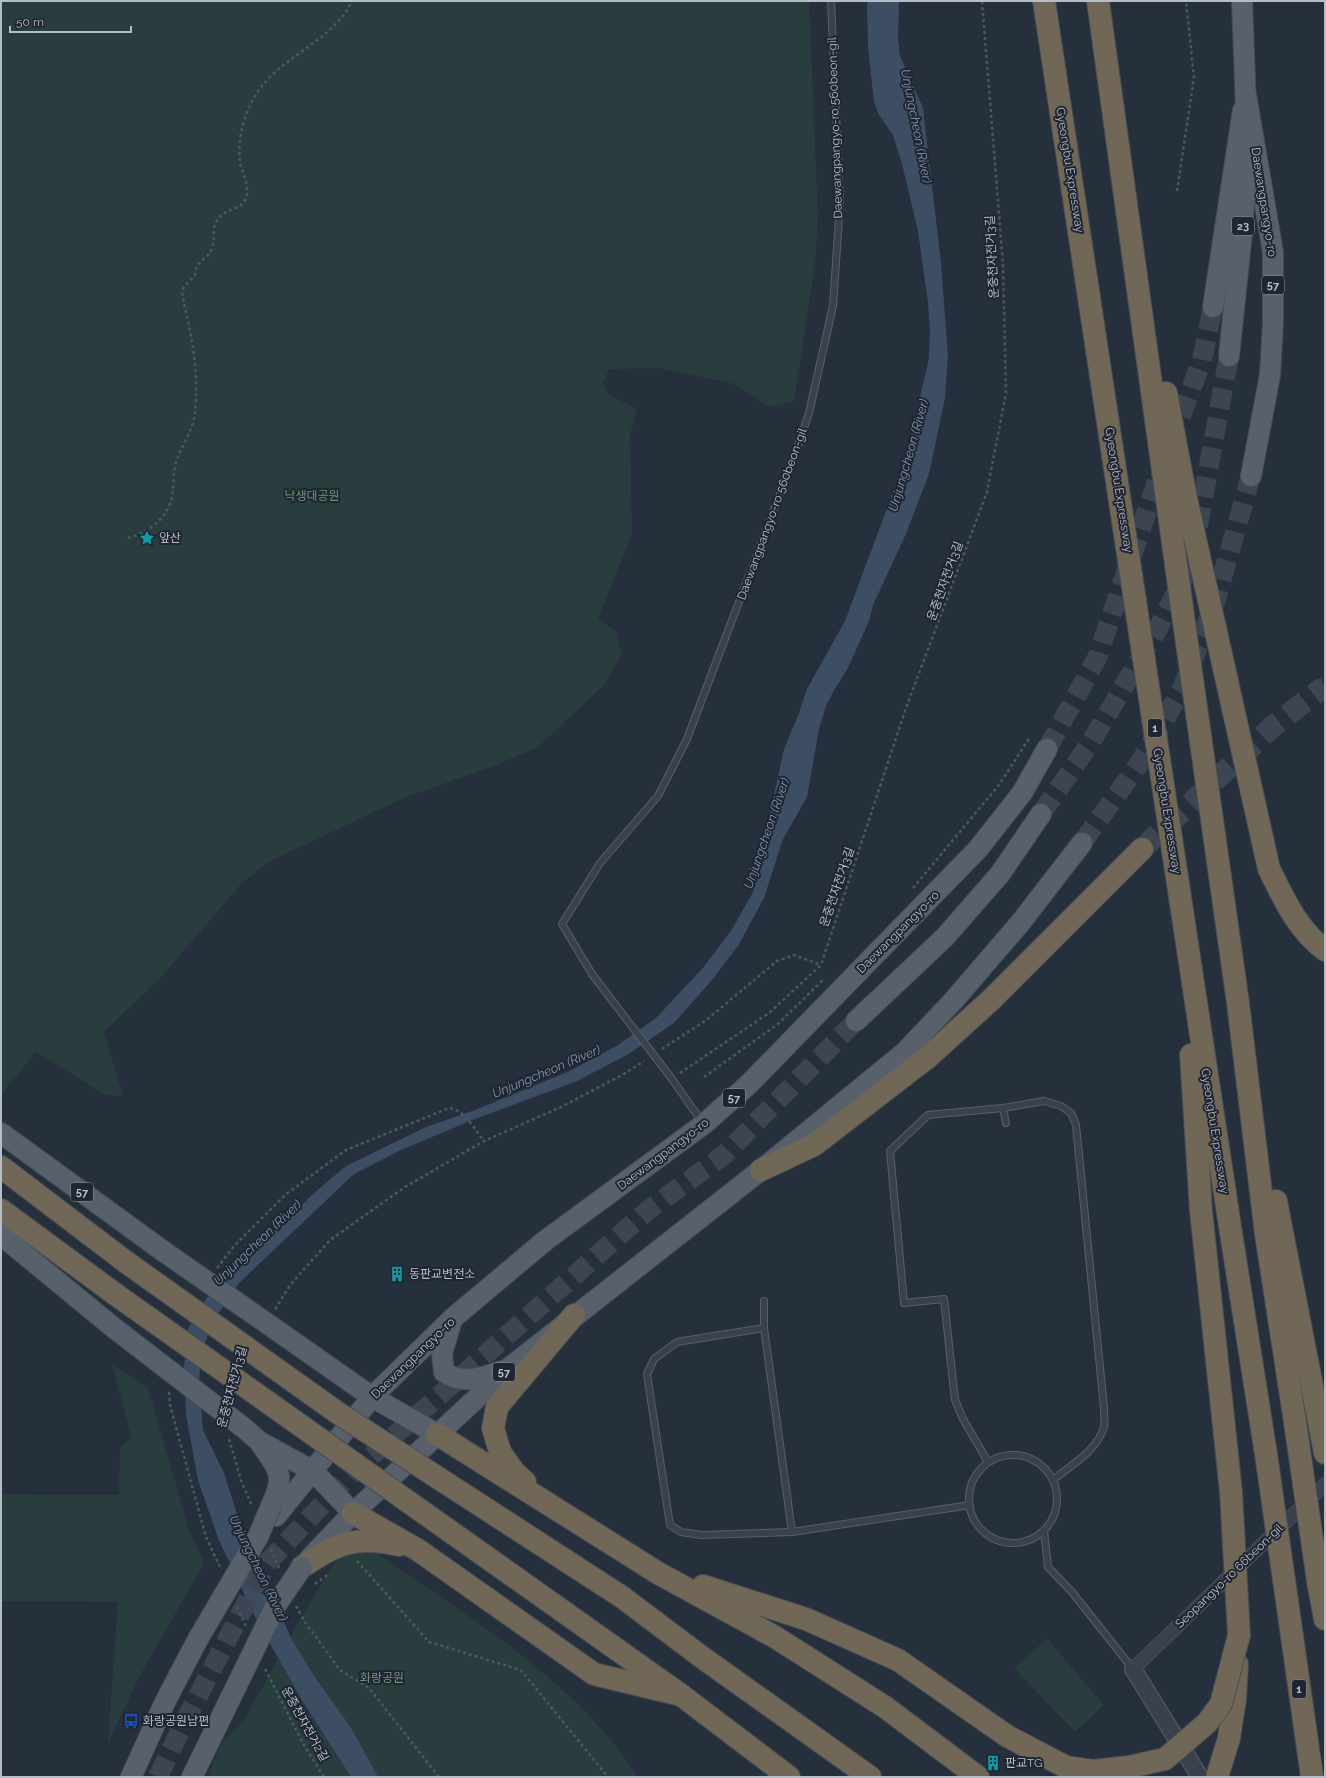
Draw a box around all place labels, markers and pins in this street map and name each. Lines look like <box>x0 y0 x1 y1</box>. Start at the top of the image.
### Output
place icon: 앞산 <box>138 529 156 547</box>
place label: 앞산 <box>159 531 181 545</box>
building icon: 동판교변전소 <box>388 1265 406 1283</box>
place label: 동판교변전소 <box>409 1267 475 1281</box>
bus stop icon: 화랑공원남편 <box>122 1712 140 1730</box>
place label: 화랑공원남편 <box>143 1714 209 1728</box>
building icon: 판교TG <box>984 1754 1002 1772</box>
place label: 판교TG <box>1005 1756 1043 1770</box>

